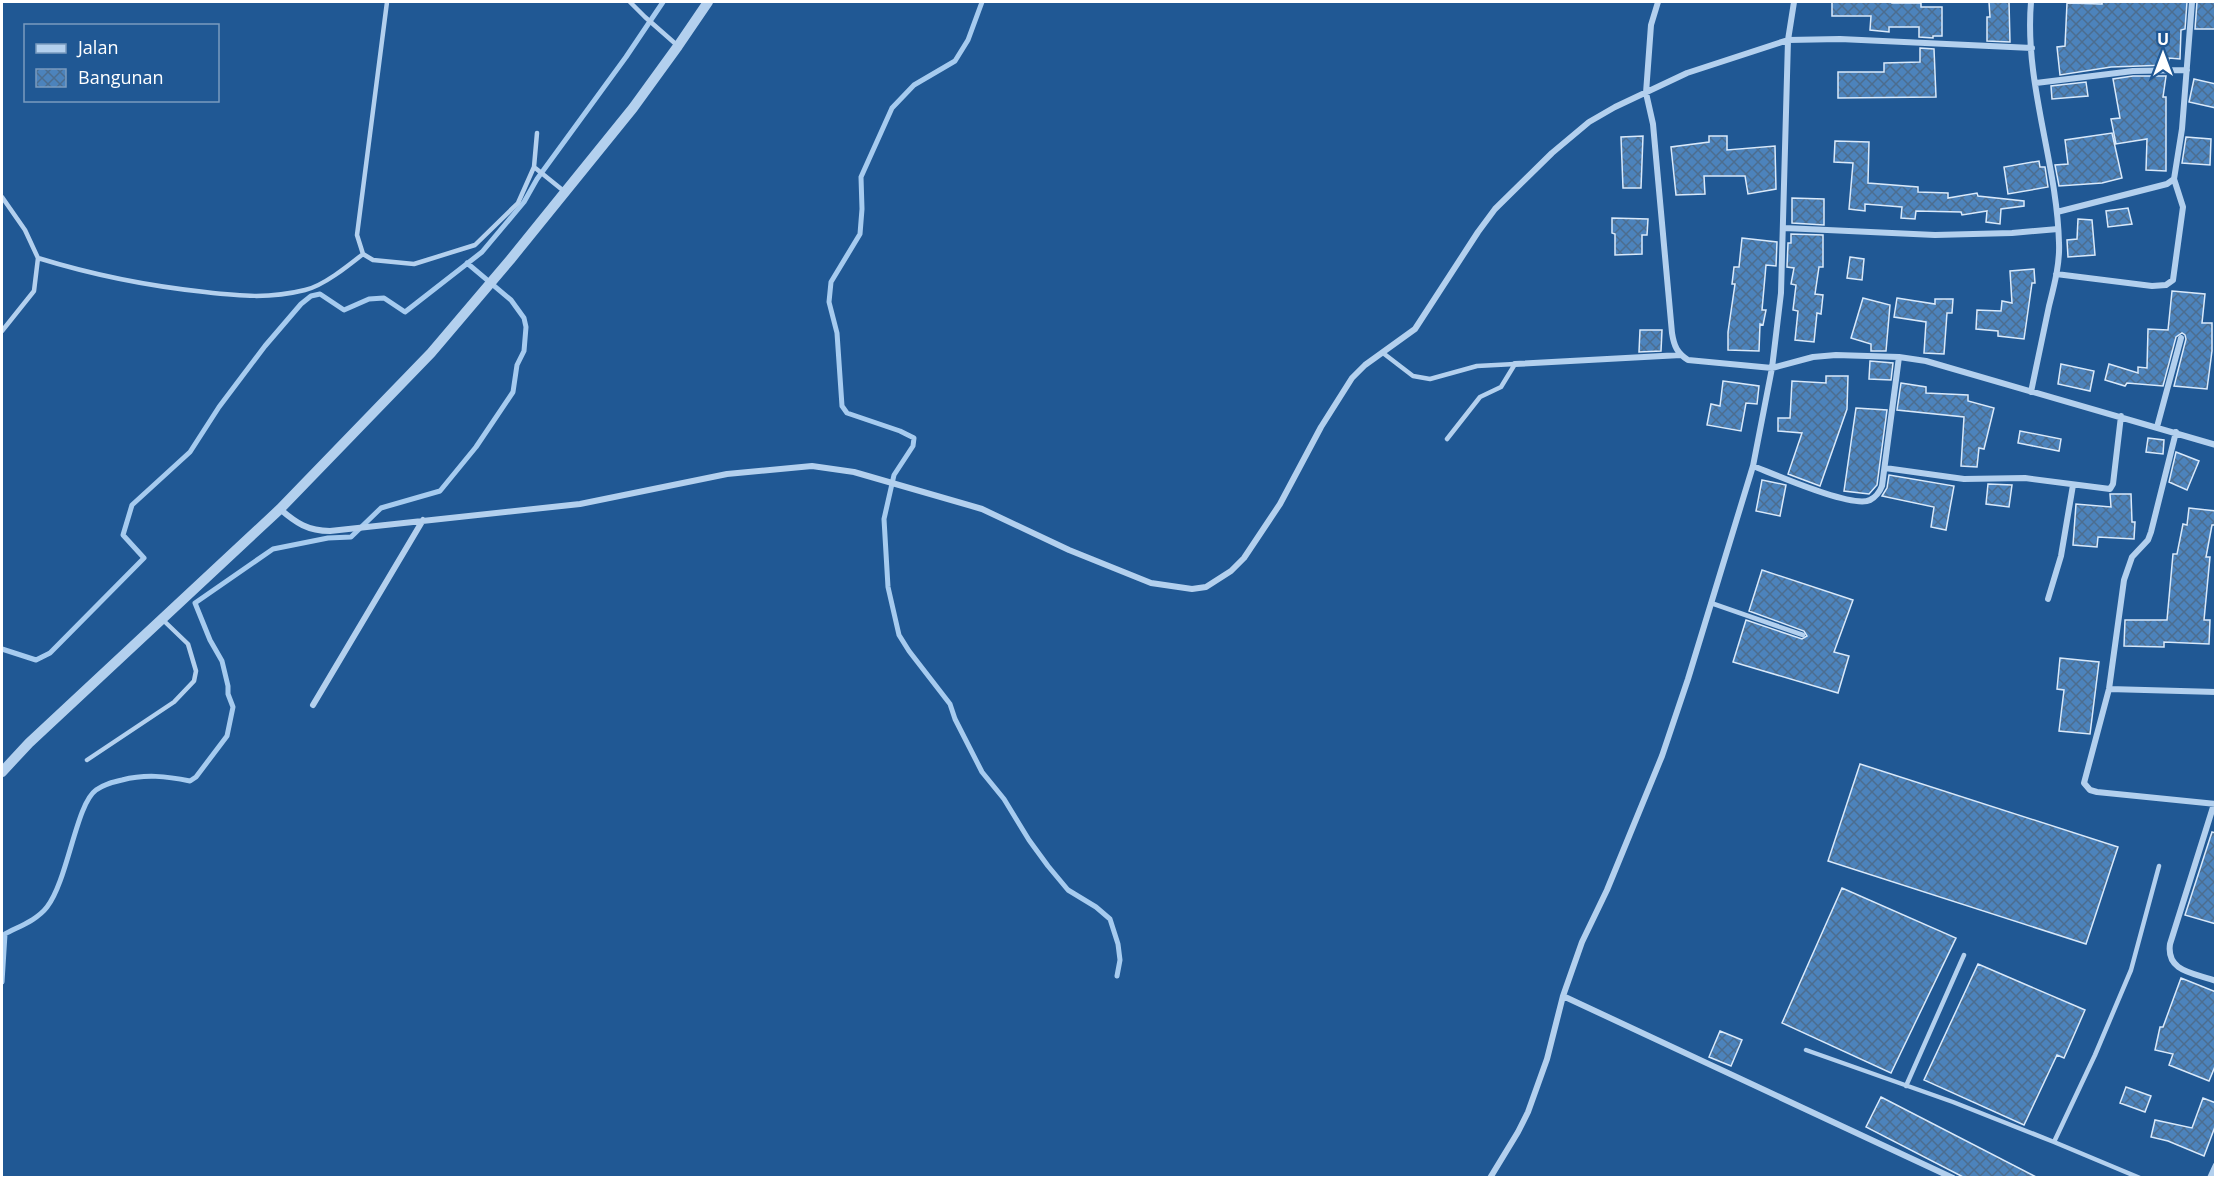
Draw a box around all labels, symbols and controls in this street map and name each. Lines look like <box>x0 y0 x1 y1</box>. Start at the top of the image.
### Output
legend <box>24 24 219 102</box>
north arrow <box>2133 24 2193 84</box>
text: U <box>2157 28 2169 50</box>
text: Jalan <box>76 35 118 59</box>
text: Bangunan <box>78 65 164 89</box>

